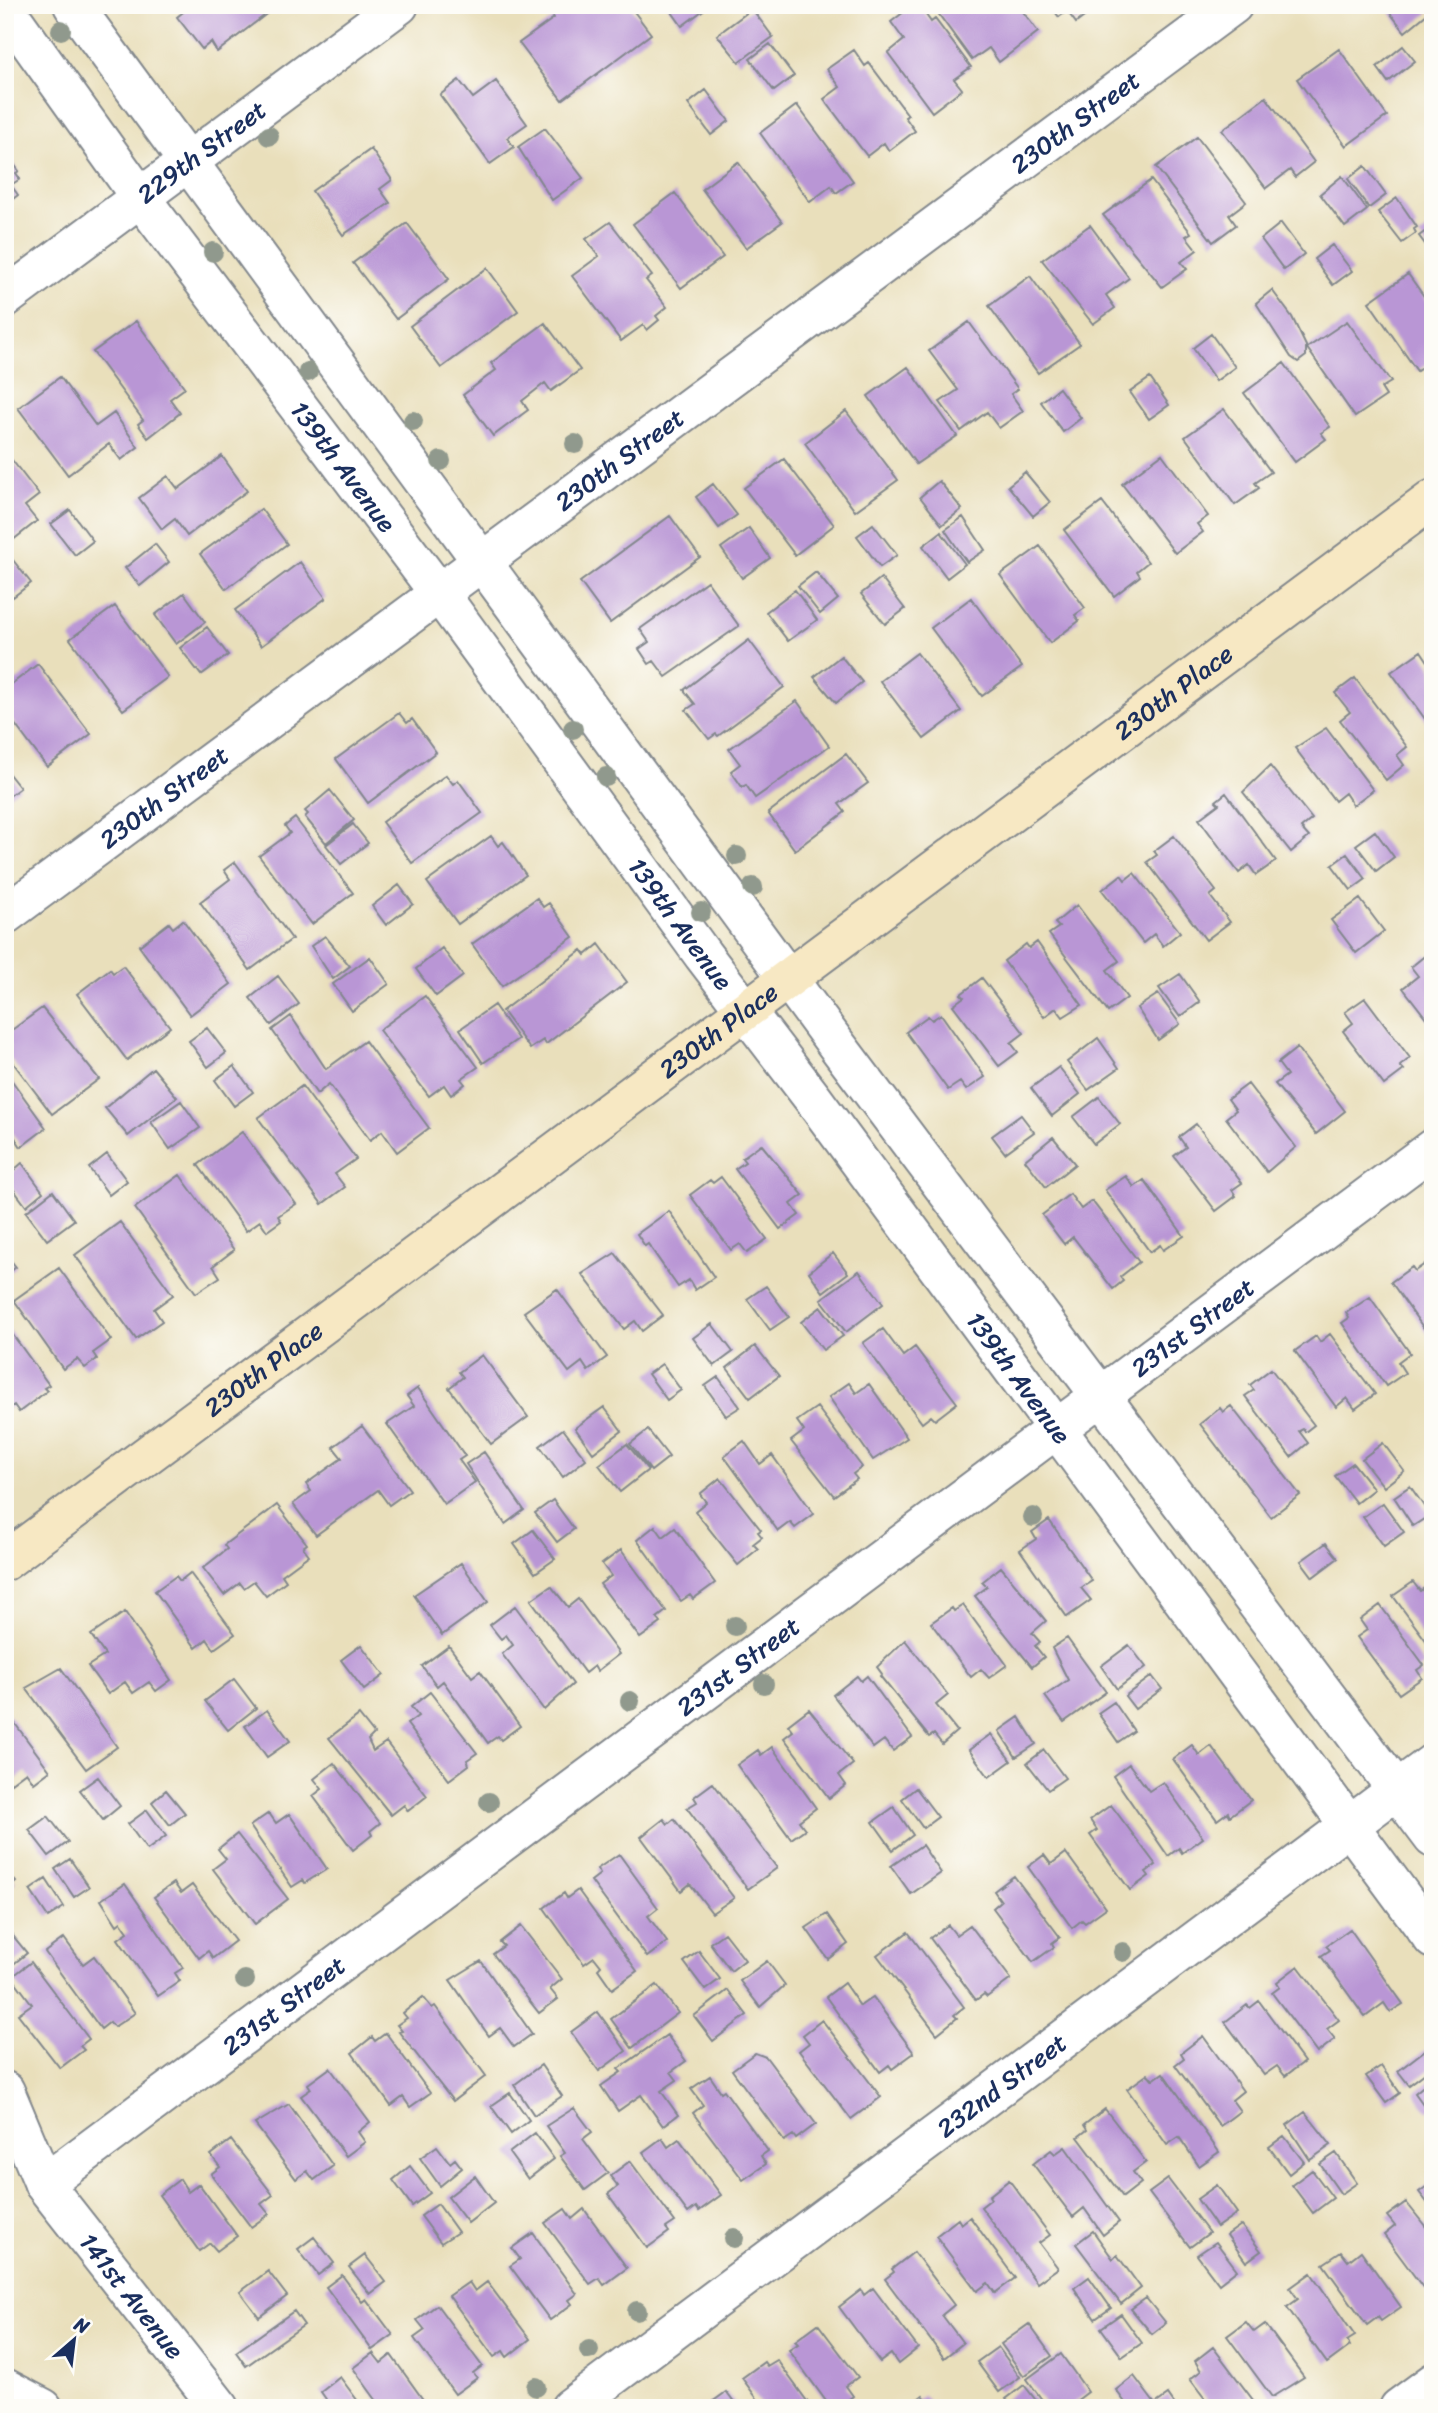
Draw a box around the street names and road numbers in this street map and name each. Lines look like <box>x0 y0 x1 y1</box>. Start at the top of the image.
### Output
street label: 230th Street <box>1000 58 1150 186</box>
street label: 229th Street <box>126 88 277 216</box>
street label: 139th Avenue <box>278 390 409 543</box>
street label: 230th Street <box>544 395 695 524</box>
street label: 230th Place <box>1103 632 1243 752</box>
street label: 230th Street <box>89 733 239 861</box>
street label: 139th Avenue <box>616 847 746 1001</box>
street label: 230th Place <box>648 970 788 1091</box>
street label: 231st Street <box>1120 1265 1265 1389</box>
street label: 139th Avenue <box>954 1301 1084 1454</box>
street label: 230th Place <box>193 1309 333 1429</box>
street label: 231st Street <box>666 1604 811 1728</box>
street label: 231st Street <box>211 1943 356 2067</box>
street label: 232nd Street <box>926 2021 1077 2150</box>
street label: 141st Avenue <box>67 2222 197 2370</box>

